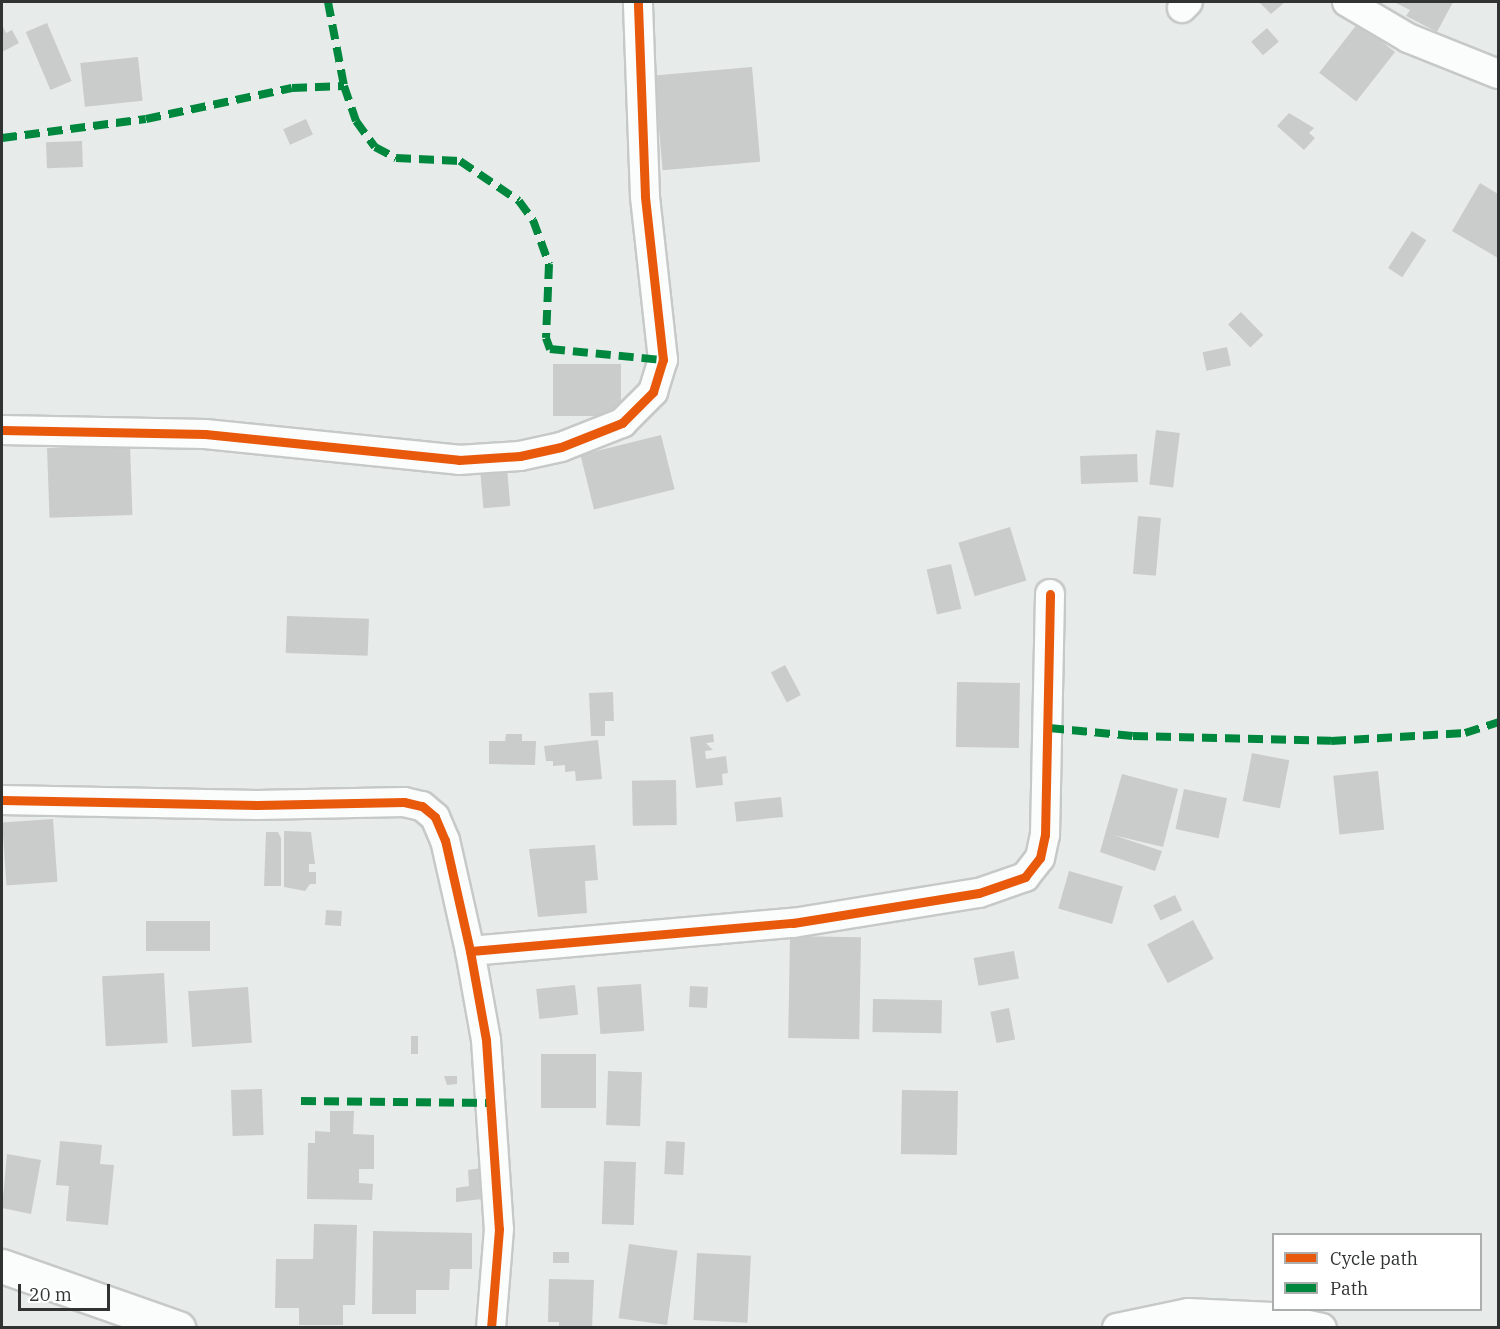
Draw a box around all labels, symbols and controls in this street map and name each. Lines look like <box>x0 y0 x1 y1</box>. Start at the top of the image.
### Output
legend <box>1272 1233 1482 1311</box>
text: Cycle path <box>1330 1247 1418 1270</box>
scale bar <box>21 1272 112 1310</box>
text: Path <box>1330 1277 1368 1300</box>
text: 20 m <box>29 1283 72 1306</box>

